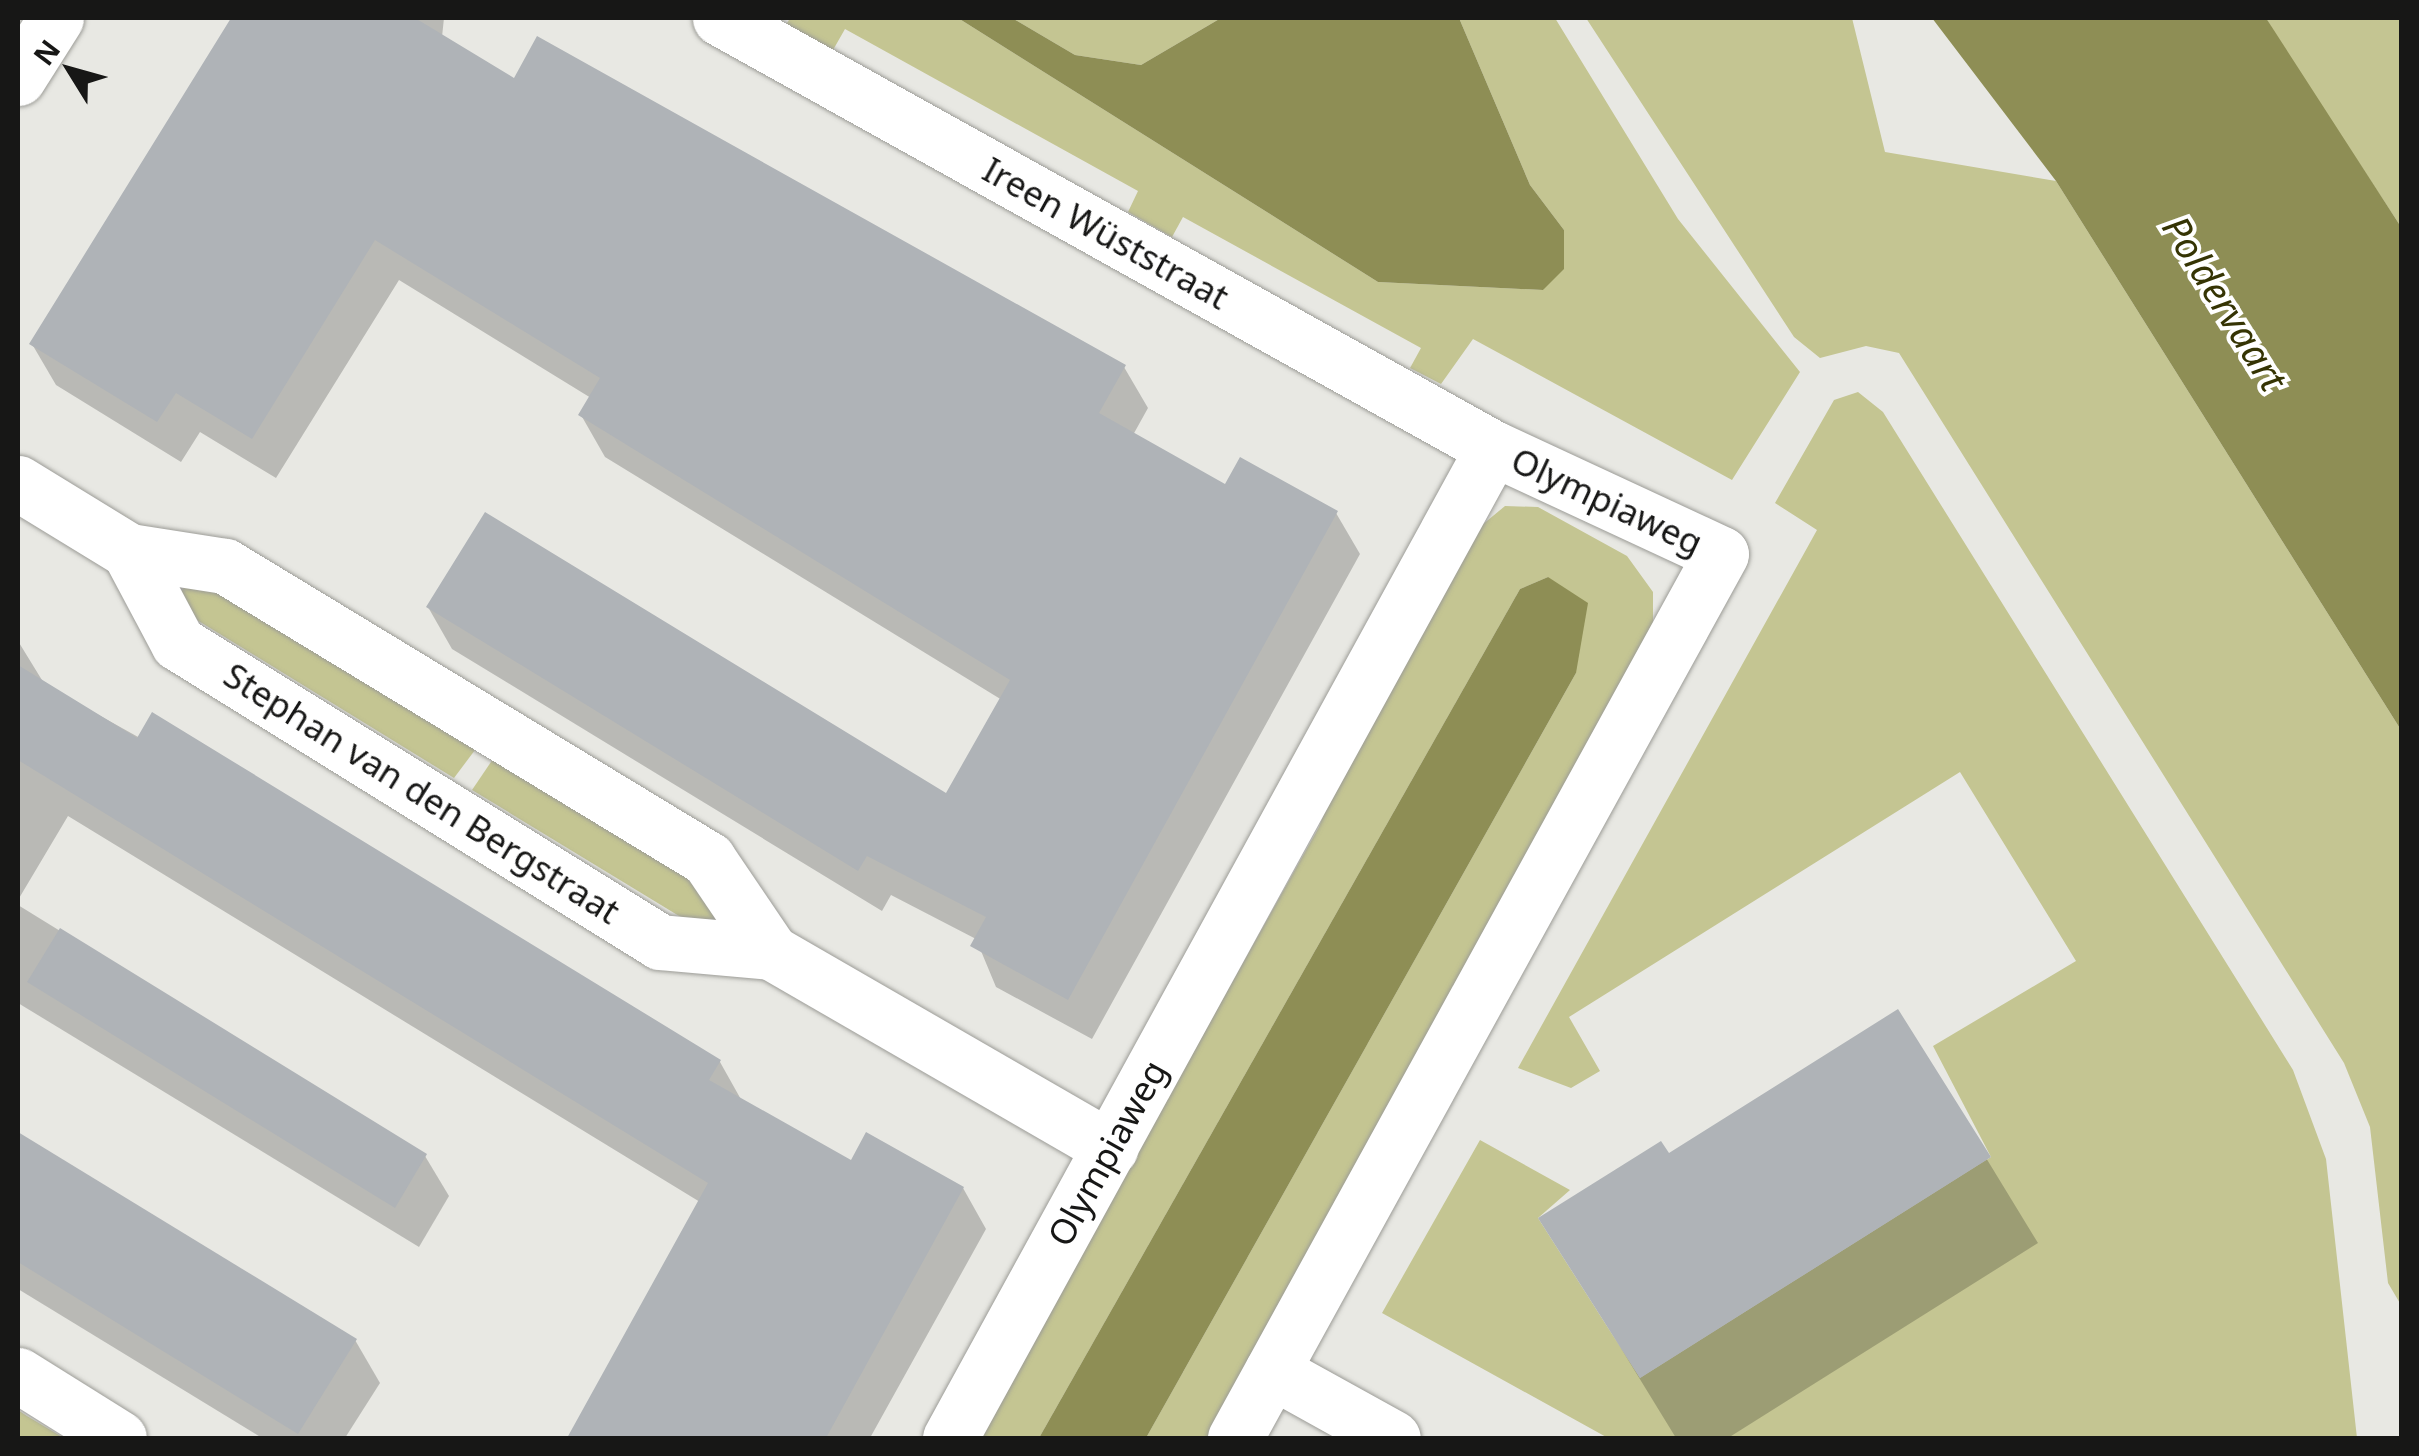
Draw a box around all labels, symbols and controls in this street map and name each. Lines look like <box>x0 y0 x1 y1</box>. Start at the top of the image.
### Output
north arrow <box>20 20 120 120</box>
text: N <box>24 31 68 72</box>
street label: Ireen Wüststraat <box>976 148 1236 318</box>
water label: Poldervaart <box>2153 207 2297 399</box>
street label: Olympiaweg <box>1505 438 1709 564</box>
street label: Stephan van den Bergstraat <box>216 654 628 932</box>
street label: Olympiaweg <box>1039 1053 1175 1253</box>

